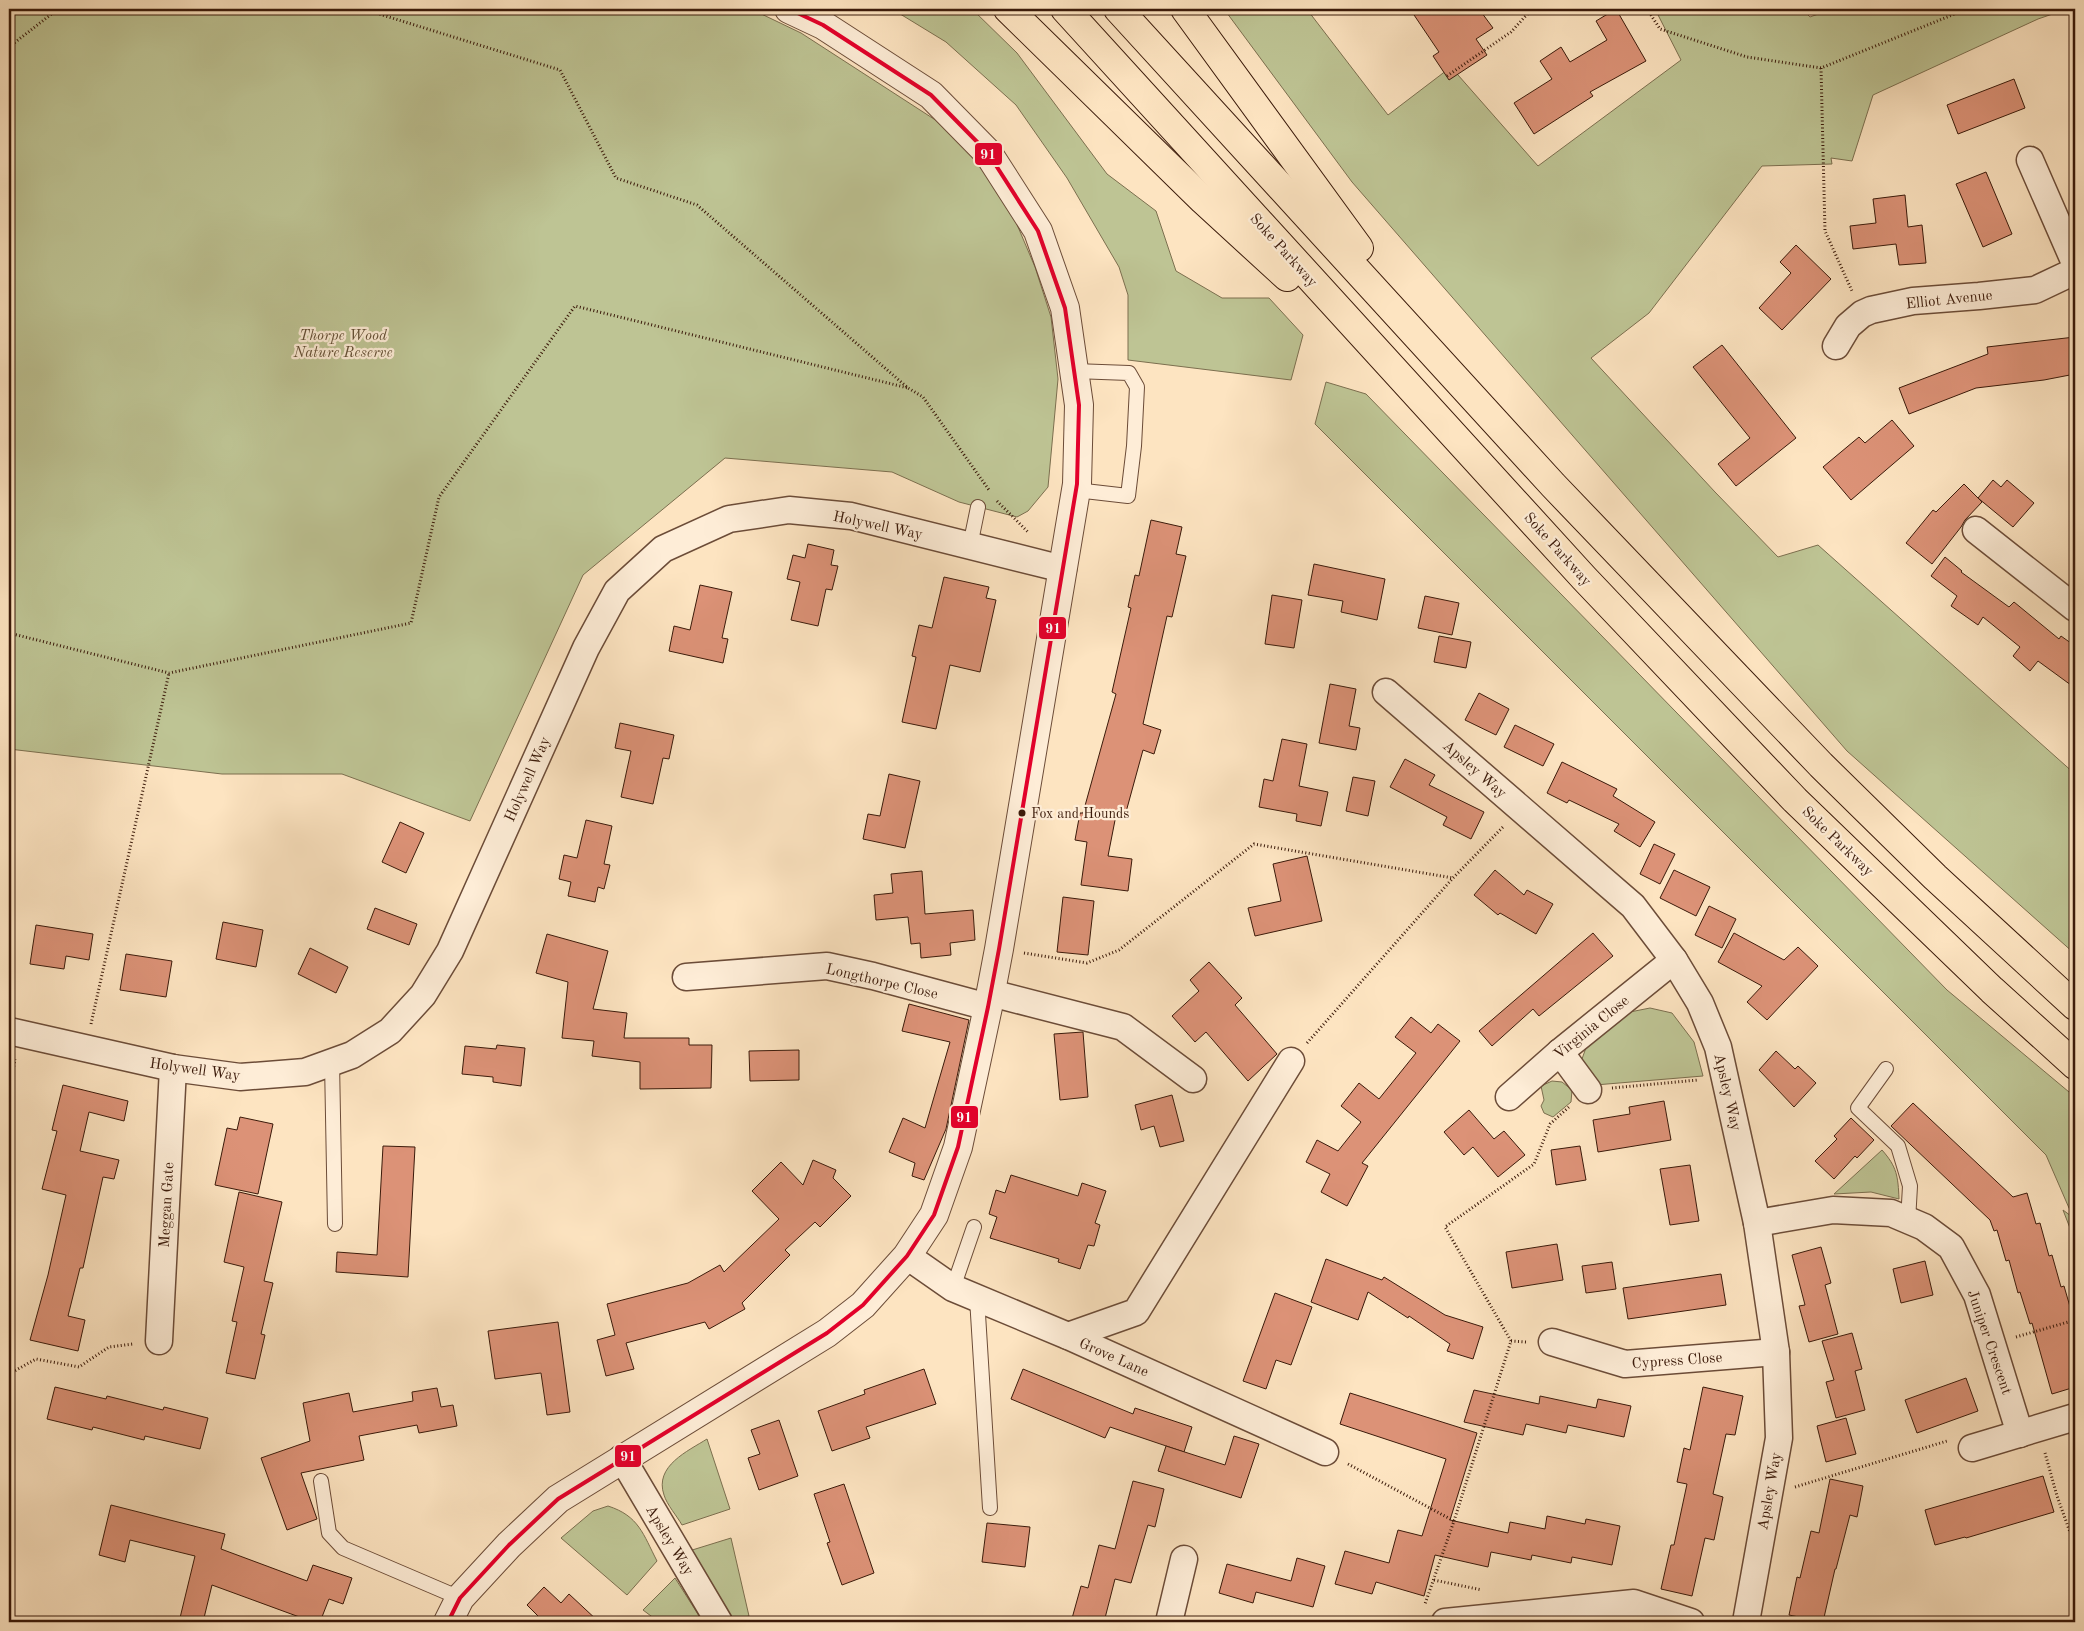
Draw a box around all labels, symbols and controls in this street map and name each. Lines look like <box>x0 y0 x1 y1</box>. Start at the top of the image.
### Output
line badge: 91 <box>974 142 1003 166</box>
text: 91 <box>980 148 996 162</box>
street label: Soke Parkway <box>1246 211 1320 291</box>
street label: Elliot Avenue <box>1905 288 1993 312</box>
park label: Thorpe Wood Nature Reserve <box>292 329 393 361</box>
street label: Holywell Way <box>831 510 924 543</box>
street label: Soke Parkway <box>1520 510 1594 590</box>
line badge: 91 <box>1038 616 1067 640</box>
text: 91 <box>1045 622 1061 636</box>
street label: Holywell Way <box>503 735 554 824</box>
street label: Apsley Way <box>1439 739 1509 802</box>
street label: Soke Parkway <box>1798 804 1876 880</box>
place label: Fox and Hounds <box>1031 807 1129 821</box>
marker: Fox and Hounds <box>1017 808 1027 818</box>
street label: Longthorpe Close <box>824 962 939 1003</box>
street label: Virginia Close <box>1551 993 1632 1063</box>
street label: Apsley Way <box>1710 1052 1743 1132</box>
street label: Holywell Way <box>149 1057 241 1084</box>
line badge: 91 <box>950 1105 979 1129</box>
text: 91 <box>956 1111 972 1125</box>
street label: Meggan Gate <box>158 1162 177 1248</box>
street label: Juniper Crescent <box>1964 1288 2014 1397</box>
street label: Grove Lane <box>1076 1336 1151 1380</box>
street label: Cypress Close <box>1631 1351 1723 1372</box>
line badge: 91 <box>614 1444 642 1468</box>
text: 91 <box>620 1450 636 1464</box>
street label: Apsley Way <box>1756 1451 1785 1531</box>
street label: Apsley Way <box>642 1503 695 1578</box>

